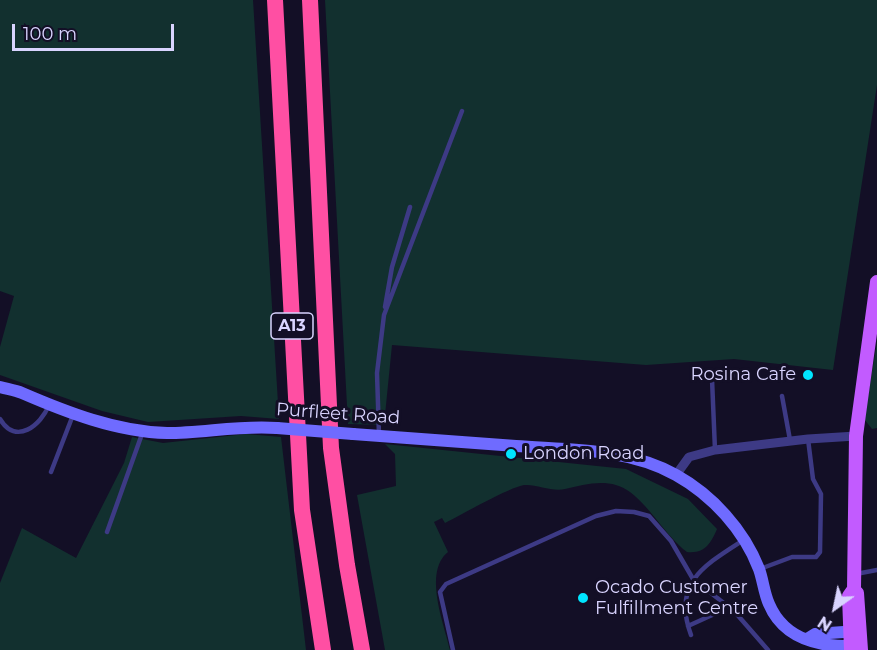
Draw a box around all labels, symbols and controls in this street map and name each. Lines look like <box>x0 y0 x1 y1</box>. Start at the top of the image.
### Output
scale bar <box>15 12 177 50</box>
text: 100 m <box>23 23 77 45</box>
road number: A13 <box>271 313 313 339</box>
place label: Rosina Cafe <box>691 364 796 386</box>
marker: Rosina Cafe <box>801 368 815 382</box>
street label: Purfleet Road <box>275 399 401 429</box>
place label: London Road <box>523 443 644 465</box>
marker: London Road <box>504 447 518 461</box>
place label: Ocado Customer Fulfillment Centre <box>595 577 758 620</box>
north arrow <box>805 578 865 638</box>
marker: Ocado Customer Fulfillment Centre <box>576 591 590 605</box>
text: N <box>814 612 836 635</box>

